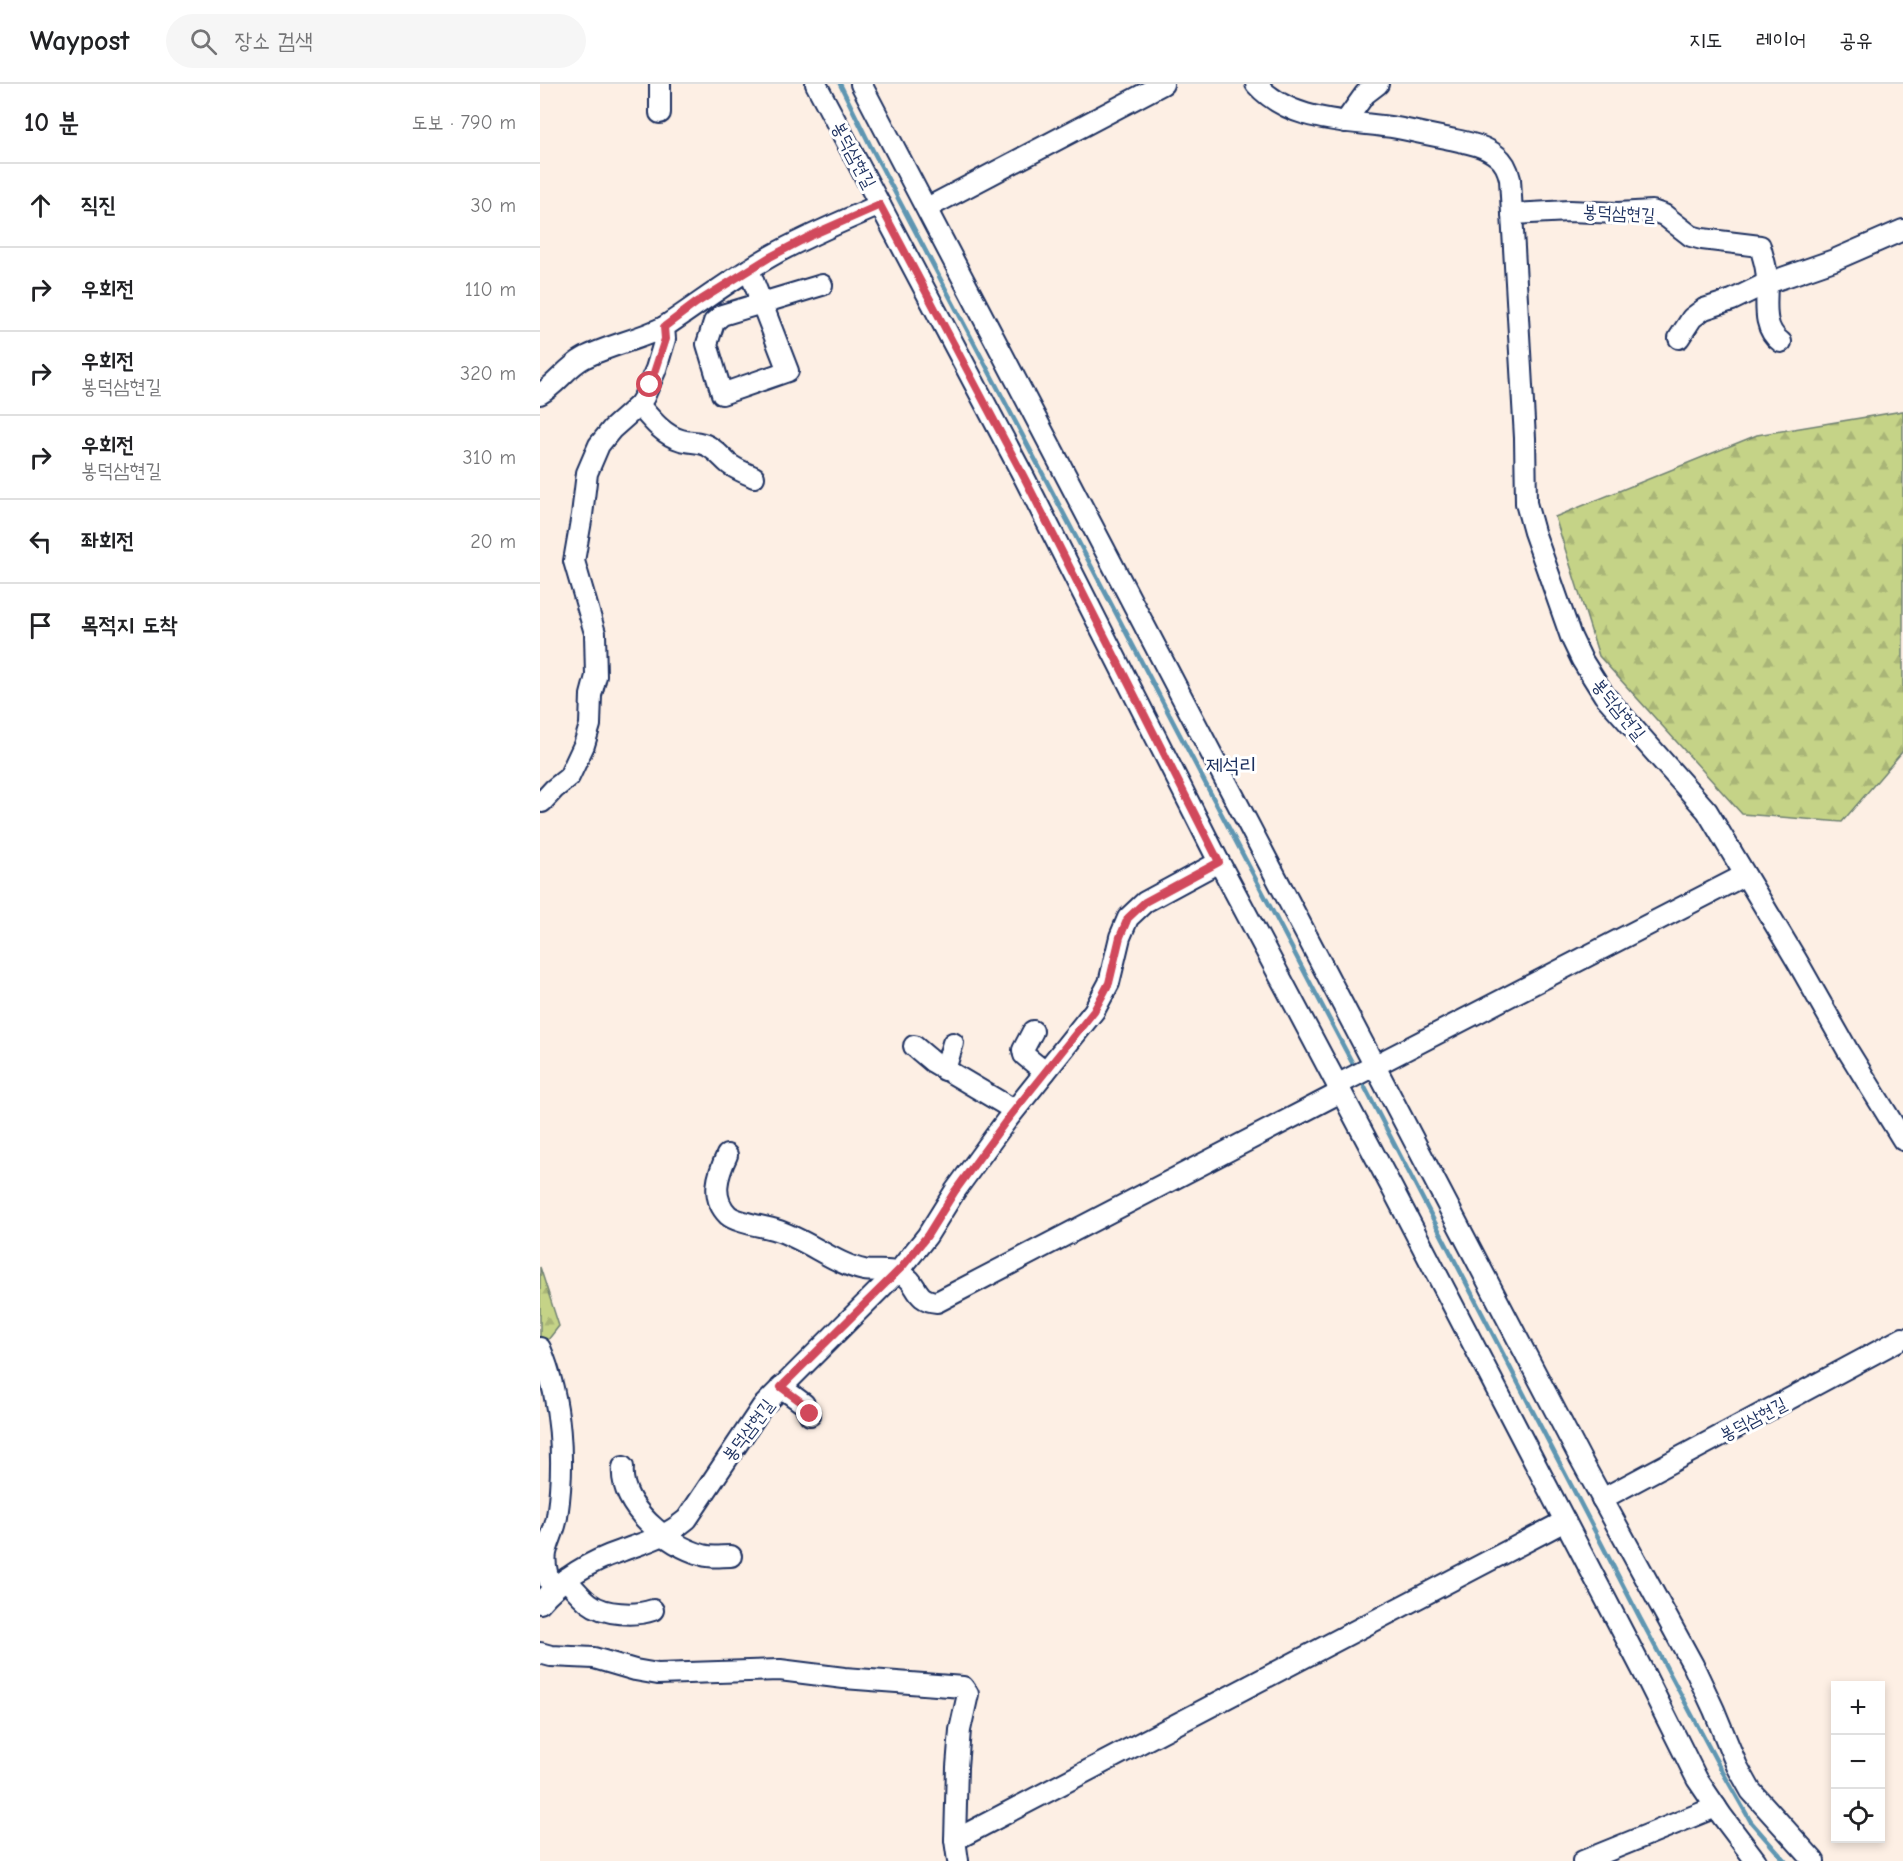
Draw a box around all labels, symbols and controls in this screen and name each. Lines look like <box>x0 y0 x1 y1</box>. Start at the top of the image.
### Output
search box <box>166 14 586 68</box>
text: Waypost <box>30 25 130 57</box>
icon: search <box>187 25 220 58</box>
text: 장소 검색 <box>235 28 313 54</box>
text: 지도 <box>1689 28 1723 52</box>
text: 레이어 <box>1756 28 1806 52</box>
text: 공유 <box>1839 28 1873 52</box>
text: 10 분 <box>24 108 79 138</box>
text: 도보 · 790 m <box>412 111 516 134</box>
street label: 봉덕삼현길 <box>827 118 880 193</box>
icon: ahead <box>24 189 57 222</box>
text: 직진 <box>81 192 116 218</box>
text: 30 m <box>470 194 516 217</box>
street label: 봉덕삼현길 <box>1582 201 1656 226</box>
icon: right <box>24 273 57 306</box>
text: 우회전 <box>81 276 134 302</box>
text: 110 m <box>465 278 516 301</box>
text: 우회전 <box>81 348 134 374</box>
icon: right <box>24 357 57 390</box>
text: 320 m <box>460 362 516 385</box>
route start <box>636 371 662 397</box>
text: 봉덕삼현길 <box>81 375 161 398</box>
text: 우회전 <box>81 432 134 458</box>
icon: right <box>24 441 57 474</box>
text: 310 m <box>463 446 516 469</box>
text: 봉덕삼현길 <box>81 459 161 482</box>
icon: left <box>24 525 57 558</box>
text: 좌회전 <box>81 528 134 554</box>
text: 20 m <box>470 530 516 553</box>
icon: arrive <box>24 609 57 642</box>
text: 목적지 도착 <box>81 612 177 638</box>
street label: 봉덕삼현길 <box>1588 675 1650 744</box>
district label: 제석리 <box>1206 753 1256 777</box>
street label: 봉덕삼현길 <box>1716 1393 1791 1446</box>
street label: 봉덕삼현길 <box>718 1395 779 1466</box>
route end <box>796 1400 822 1426</box>
map controls <box>1831 1681 1885 1843</box>
button: + <box>1831 1681 1885 1735</box>
button: − <box>1831 1735 1885 1789</box>
button: locate <box>1831 1789 1885 1843</box>

